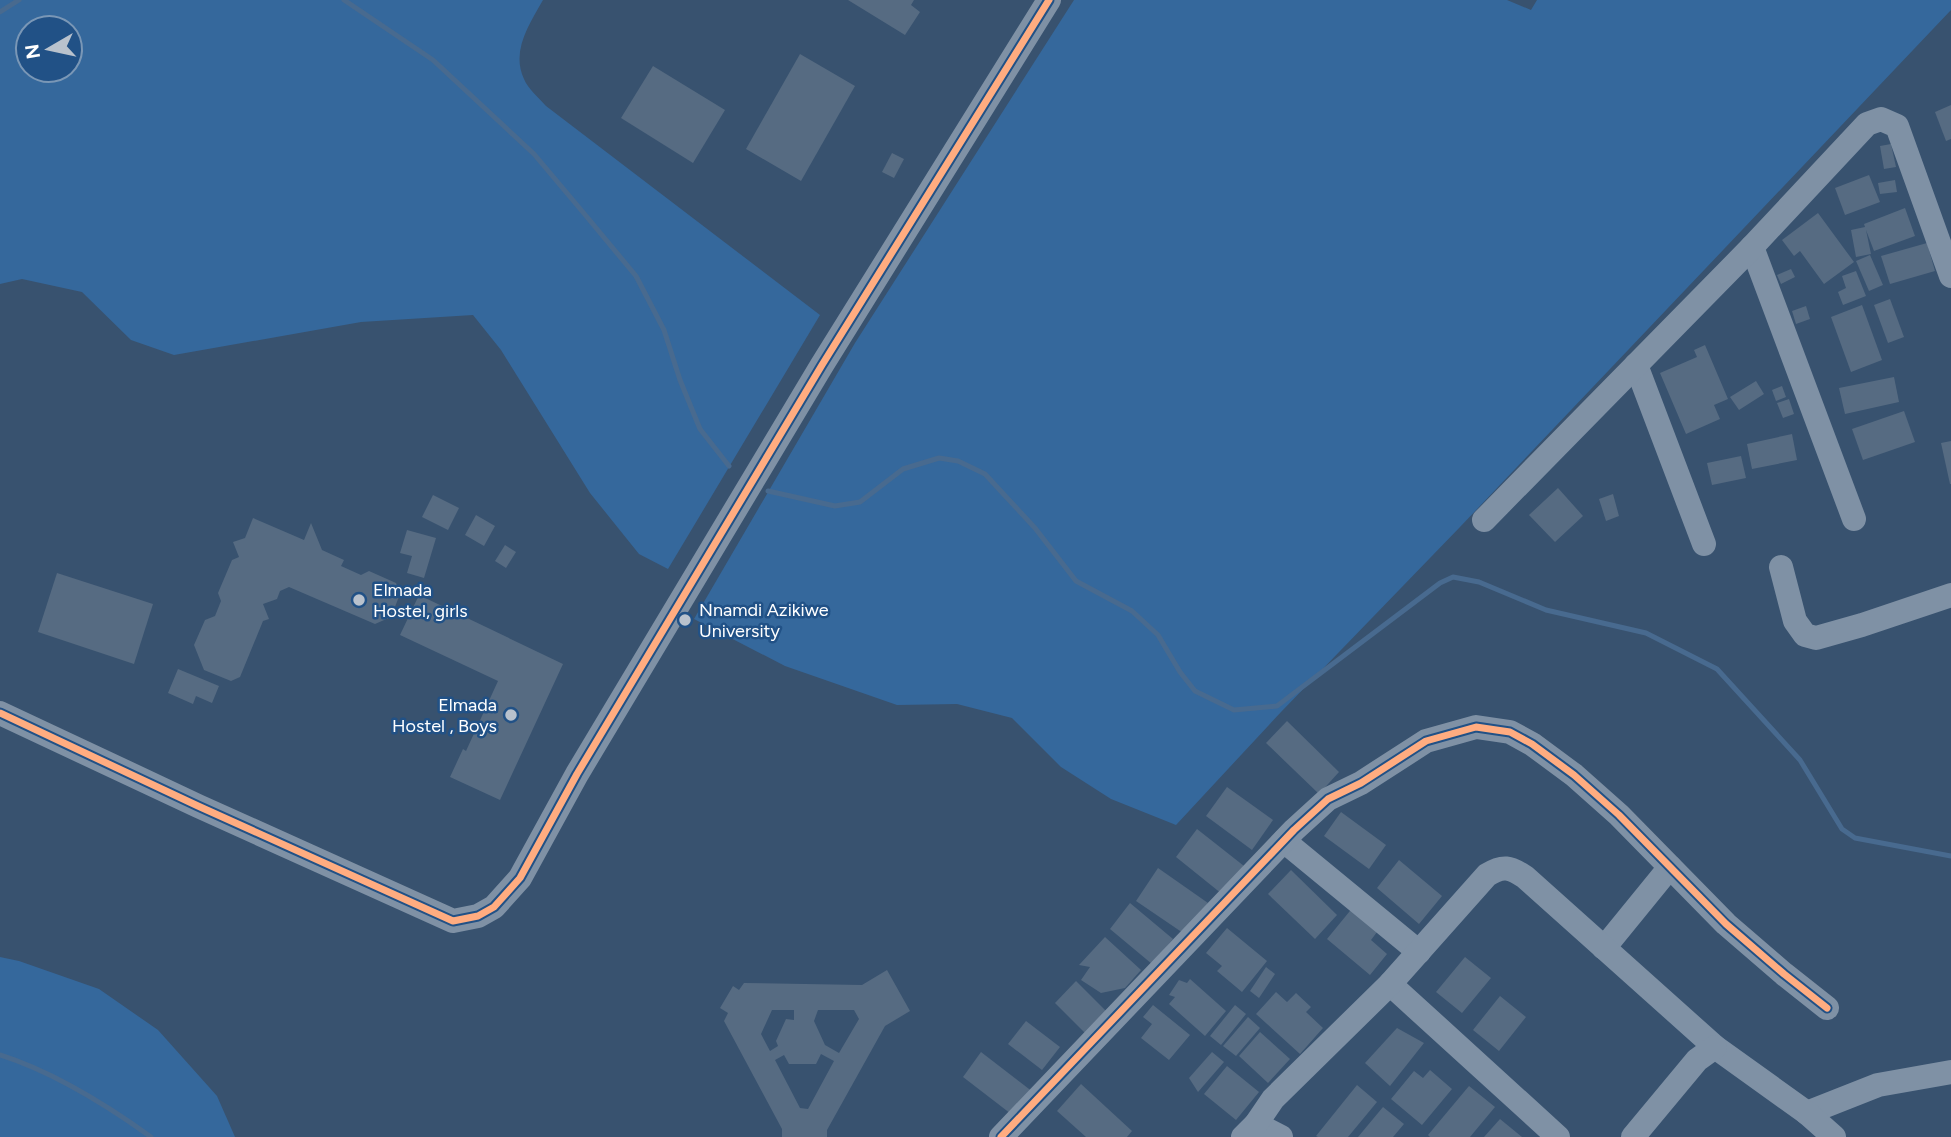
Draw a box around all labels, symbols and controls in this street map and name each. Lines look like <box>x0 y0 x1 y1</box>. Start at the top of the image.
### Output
north arrow <box>14 14 84 84</box>
text: N <box>20 43 45 61</box>
place label: Elmada Hostel, girls <box>373 579 468 622</box>
marker: Elmada Hostel, girls <box>351 592 367 608</box>
place label: Nnamdi Azikiwe University <box>699 599 829 642</box>
marker: Nnamdi Azikiwe University <box>677 612 693 628</box>
place label: Elmada Hostel , Boys <box>392 694 497 737</box>
marker: Elmada Hostel , Boys <box>503 707 519 723</box>

